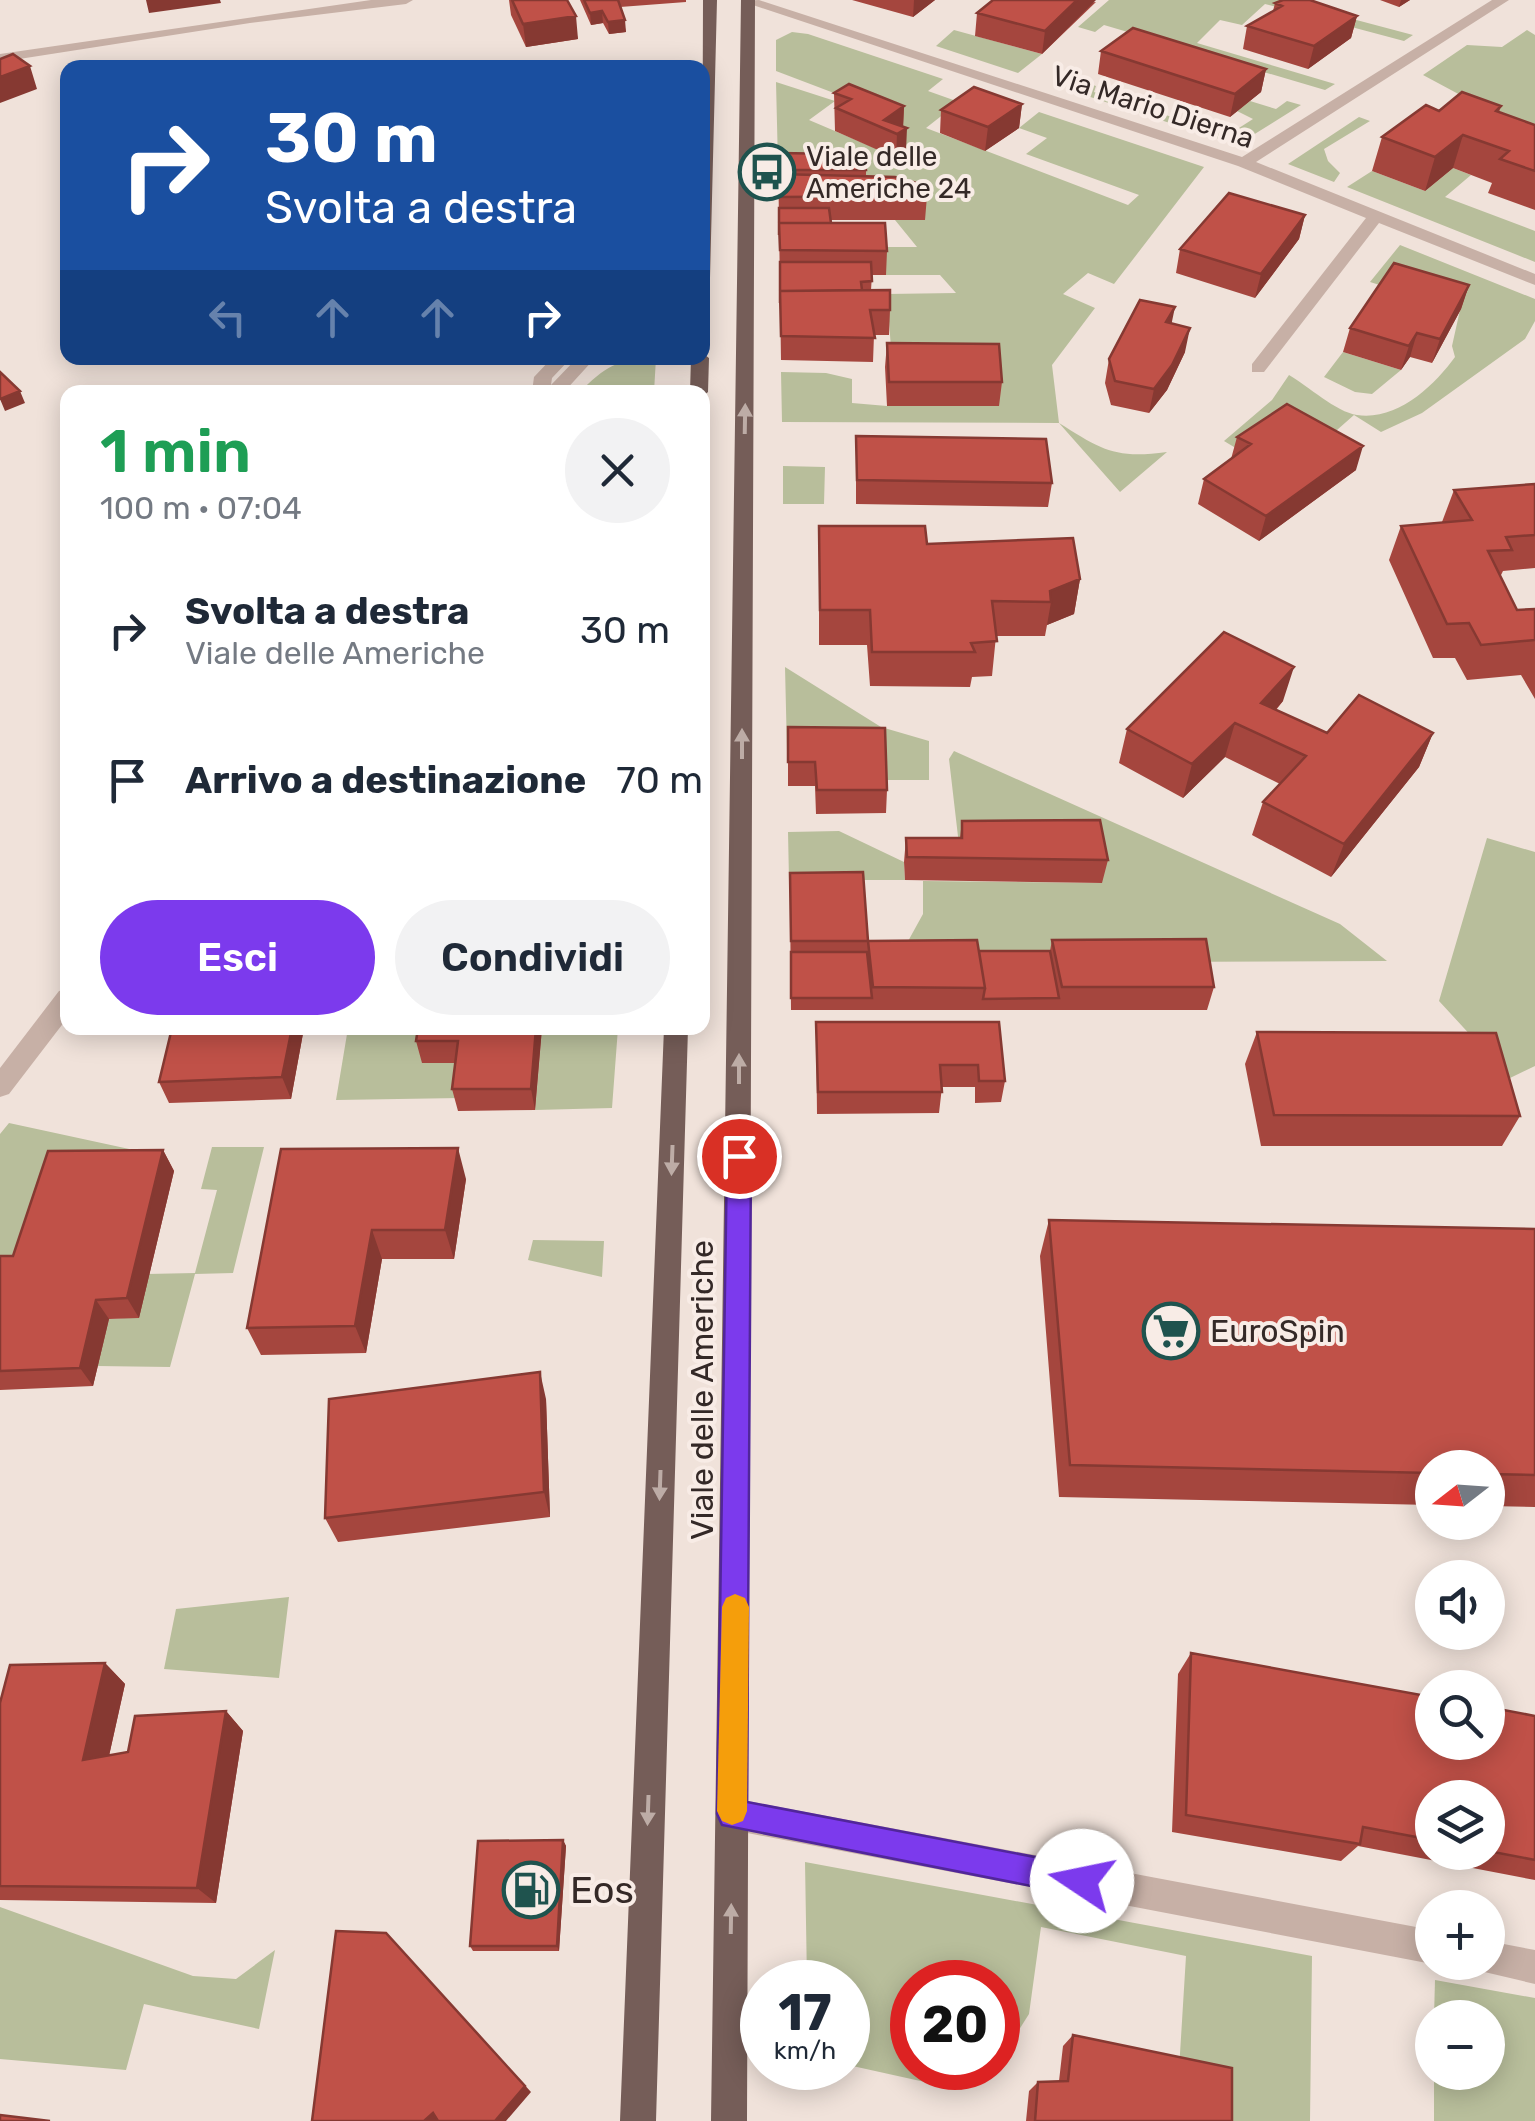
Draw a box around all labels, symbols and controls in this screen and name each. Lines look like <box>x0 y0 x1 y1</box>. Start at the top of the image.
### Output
street label: Via Mario Dierna <box>1048 59 1258 155</box>
text: 30 m <box>265 97 438 180</box>
icon: right <box>100 100 230 230</box>
place label: Viale delle Americhe 24 <box>806 140 971 205</box>
bus stop icon: Viale delle Americhe 24 <box>737 142 797 202</box>
text: Svolta a destra <box>265 181 577 234</box>
icon: left <box>200 290 255 345</box>
icon: ahead <box>305 290 360 345</box>
icon: ahead <box>410 290 465 345</box>
icon: right <box>515 290 570 345</box>
one-way arrow <box>737 402 753 434</box>
text: 1 min <box>100 416 251 487</box>
button: close <box>565 418 670 523</box>
text: 100 m · 07:04 <box>100 489 302 527</box>
text: Svolta a destra <box>185 588 469 634</box>
icon: right <box>100 603 155 658</box>
text: 30 m <box>580 607 670 653</box>
text: Viale delle Americhe <box>185 634 485 672</box>
one-way arrow <box>734 727 750 759</box>
icon: arrive <box>100 753 155 808</box>
text: Arrivo a destinazione <box>185 757 586 803</box>
text: 70 m <box>616 757 703 803</box>
button: Esci <box>100 900 375 1015</box>
button: Condividi <box>395 900 670 1015</box>
one-way arrow <box>732 1052 748 1084</box>
pin <box>697 1114 782 1199</box>
icon: arrive <box>712 1129 767 1184</box>
one-way arrow <box>663 1144 679 1176</box>
street label: Viale delle Americhe <box>683 1240 721 1540</box>
supermarket icon: EuroSpin <box>1141 1301 1201 1361</box>
place label: EuroSpin <box>1210 1312 1345 1350</box>
north arrow <box>1415 1450 1505 1540</box>
map controls <box>1415 1450 1505 2090</box>
one-way arrow <box>652 1469 668 1501</box>
button: sound <box>1415 1560 1505 1650</box>
button: search <box>1415 1670 1505 1760</box>
button: layers <box>1415 1780 1505 1870</box>
one-way arrow <box>640 1794 656 1826</box>
position arrow <box>1030 1829 1134 1933</box>
fuel station icon: Eos <box>501 1860 561 1920</box>
place label: Eos <box>570 1867 634 1913</box>
button: + <box>1415 1890 1505 1980</box>
one-way arrow <box>724 1902 740 1934</box>
speed limit sign: 20 <box>890 1960 1020 2090</box>
text: 17 <box>778 1983 832 2043</box>
button: − <box>1415 2000 1505 2090</box>
text: km/h <box>774 2036 836 2065</box>

